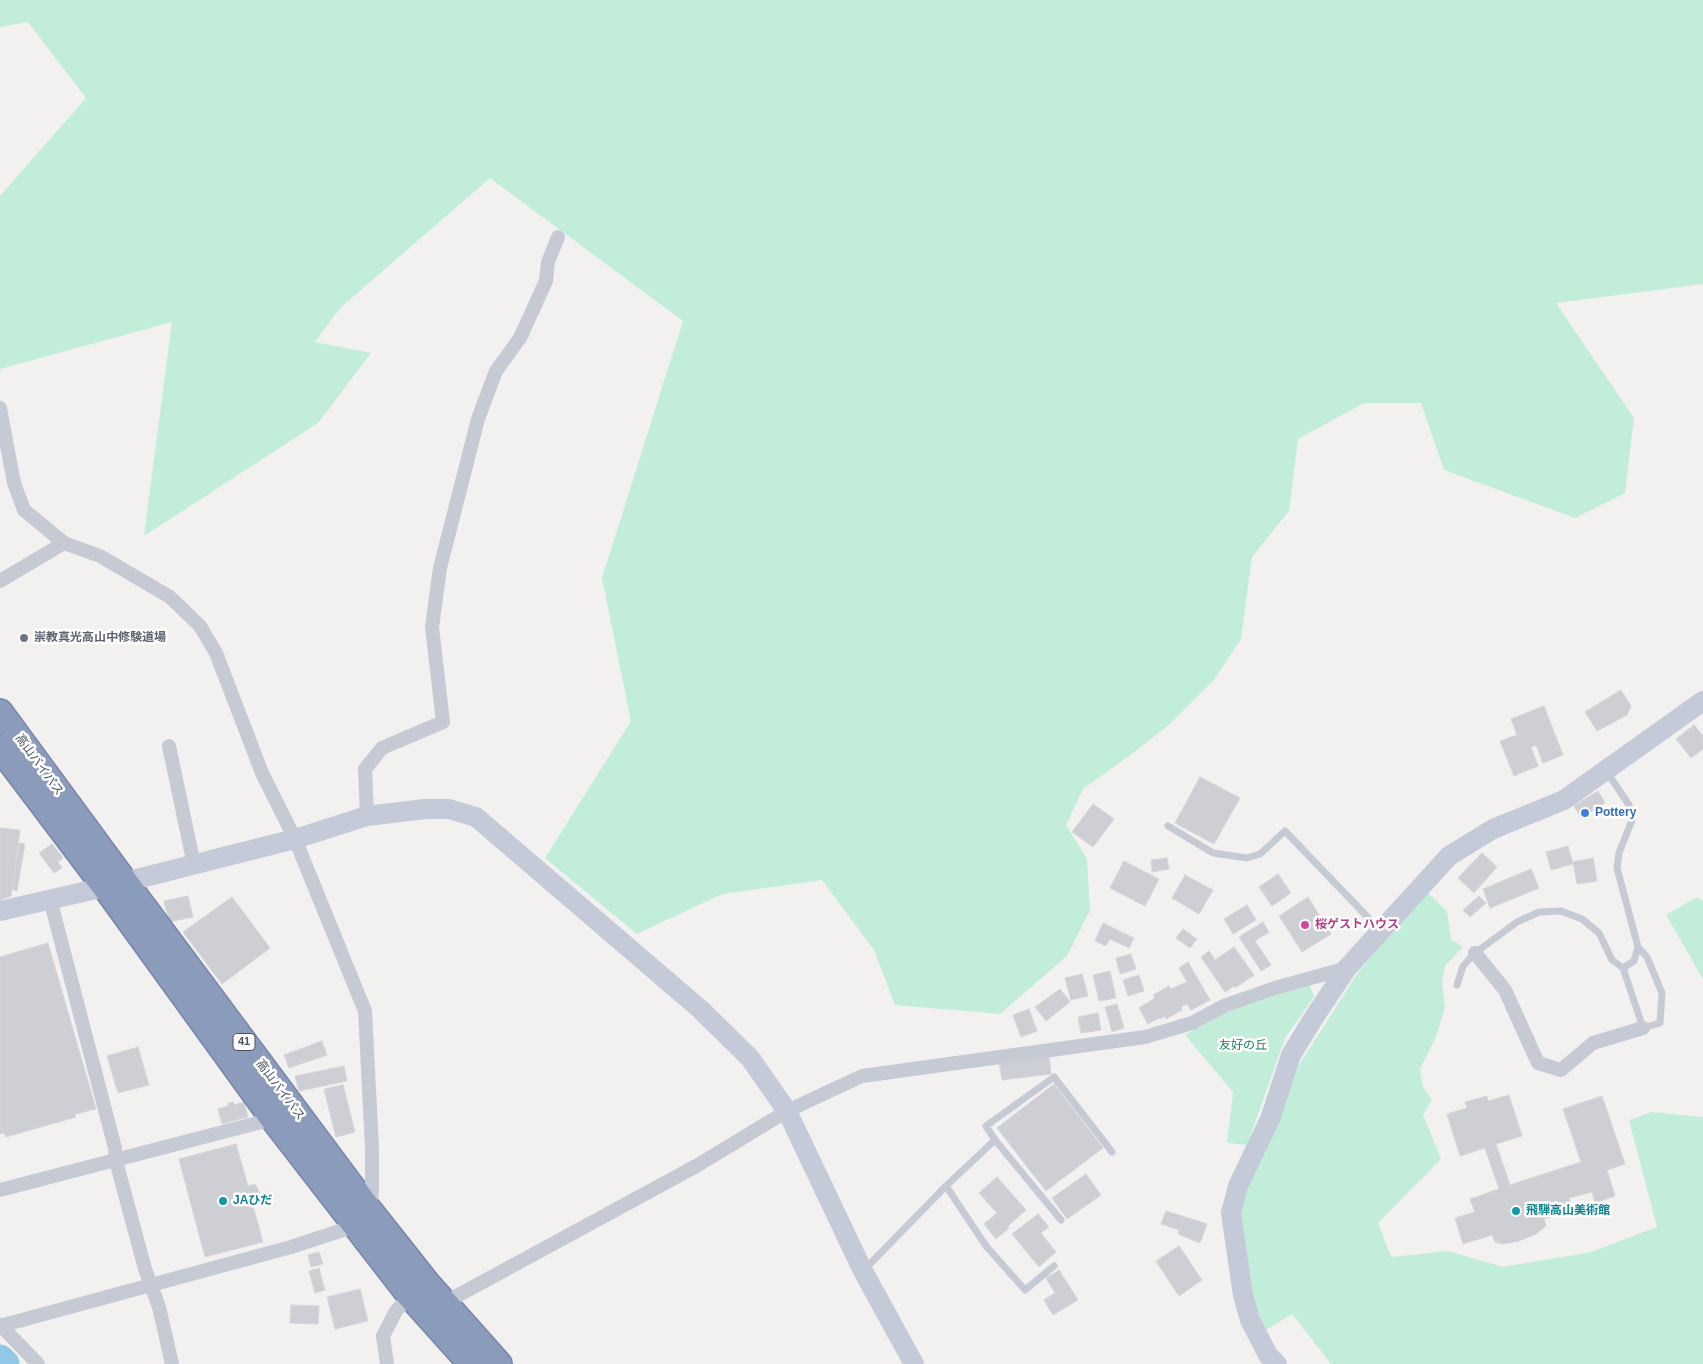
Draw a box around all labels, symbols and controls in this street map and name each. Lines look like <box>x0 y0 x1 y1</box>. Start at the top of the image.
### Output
place label: 崇教真光高山中修験道場 <box>34 631 166 645</box>
marker: 崇教真光高山中修験道場 <box>18 632 30 644</box>
street label: 高山バイパス <box>12 732 66 798</box>
place label: Pottery <box>1595 806 1636 820</box>
marker: Pottery <box>1579 807 1591 819</box>
place label: 桜ゲストハウス <box>1315 918 1399 932</box>
marker: 桜ゲストハウス <box>1299 919 1311 931</box>
road number: 41 <box>233 1034 255 1050</box>
park label: 友好の丘 <box>1219 1039 1267 1053</box>
street label: 高山バイパス <box>253 1057 307 1123</box>
place label: JAひだ <box>233 1194 272 1208</box>
marker: JAひだ <box>217 1195 229 1207</box>
place label: 飛騨高山美術館 <box>1526 1204 1610 1218</box>
marker: 飛騨高山美術館 <box>1510 1205 1522 1217</box>

